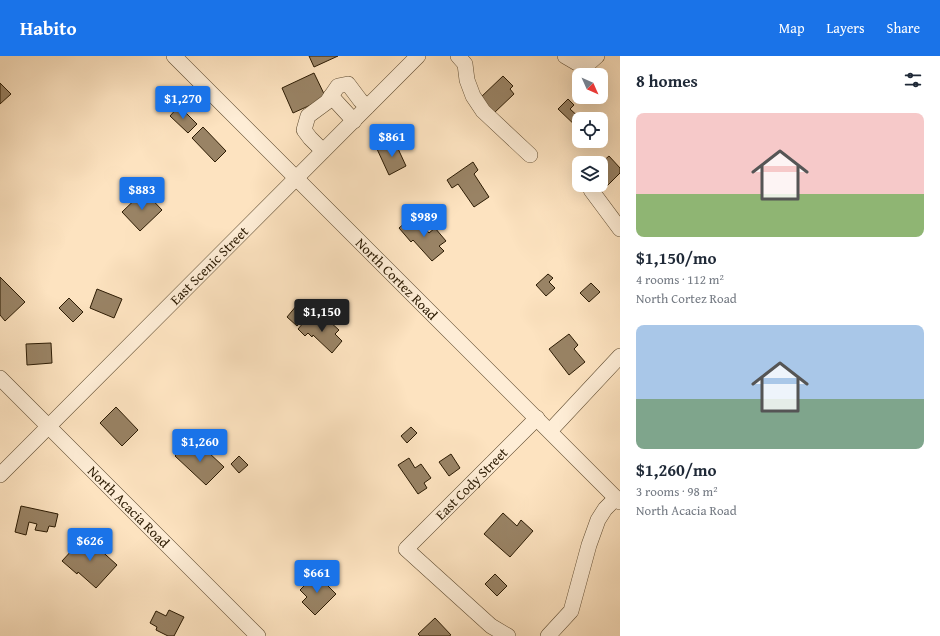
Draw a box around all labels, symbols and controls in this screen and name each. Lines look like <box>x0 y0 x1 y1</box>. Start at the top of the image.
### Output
text: Habito <box>20 14 77 42</box>
text: Map <box>779 18 805 38</box>
text: Layers <box>827 18 865 38</box>
text: Share <box>887 18 920 38</box>
north arrow <box>572 68 608 104</box>
map controls <box>572 68 608 192</box>
text: 8 homes <box>636 68 698 93</box>
icon: filters <box>902 69 924 91</box>
pin: $1,270 <box>150 86 216 120</box>
text: $1,270 <box>164 89 202 108</box>
button: locate <box>572 112 608 148</box>
pin: $861 <box>368 124 416 158</box>
text: $861 <box>379 127 405 146</box>
icon: home <box>744 139 816 211</box>
button: layers <box>572 156 608 192</box>
pin: $883 <box>118 177 166 211</box>
text: $883 <box>129 180 155 199</box>
pin: $989 <box>400 204 448 238</box>
text: $989 <box>411 207 437 226</box>
street label: East Scenic Street <box>165 222 253 309</box>
street label: North Cortez Road <box>351 233 443 325</box>
text: $1,150/mo <box>636 245 717 270</box>
text: 4 rooms · 112 m² <box>636 270 724 289</box>
text: North Cortez Road <box>636 289 737 308</box>
pin: $1,150 <box>289 299 355 333</box>
text: $1,150 <box>303 302 341 321</box>
icon: home <box>744 351 816 423</box>
pin: $1,260 <box>167 429 233 463</box>
text: $1,260 <box>181 432 219 451</box>
street label: East Cody Street <box>431 443 512 524</box>
text: $1,260/mo <box>636 457 717 482</box>
street label: North Acacia Road <box>83 461 175 553</box>
text: 3 rooms · 98 m² <box>636 482 718 501</box>
text: North Acacia Road <box>636 501 737 520</box>
pin: $626 <box>66 528 114 562</box>
text: $626 <box>77 531 103 550</box>
pin: $661 <box>293 560 341 594</box>
text: $661 <box>304 563 330 582</box>

